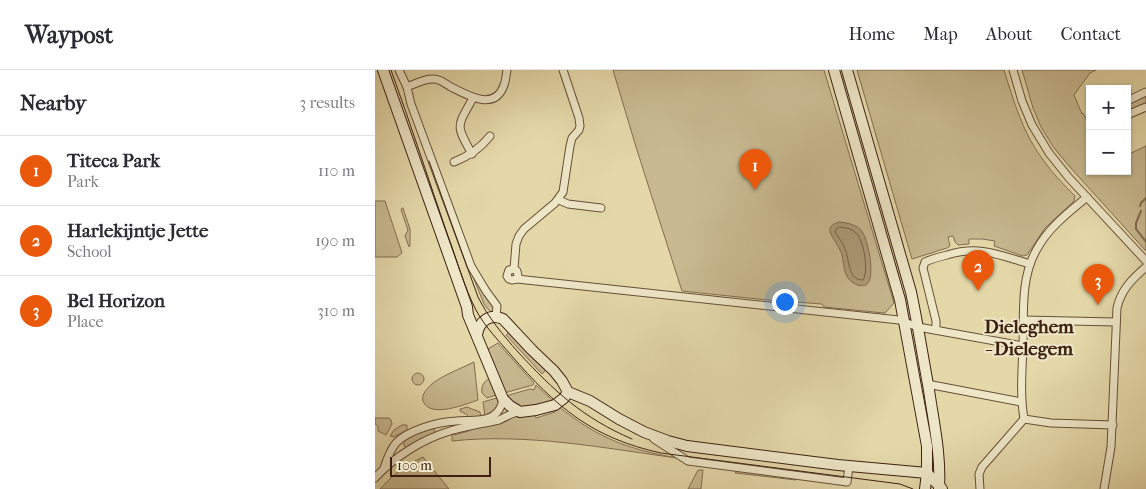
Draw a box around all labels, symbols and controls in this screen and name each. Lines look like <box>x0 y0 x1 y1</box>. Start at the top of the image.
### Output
text: Waypost <box>25 21 113 49</box>
text: Home <box>848 24 895 45</box>
text: Map <box>923 24 958 45</box>
text: About <box>986 24 1032 45</box>
text: Contact <box>1060 24 1121 45</box>
map controls <box>1086 85 1131 175</box>
button: + <box>1086 85 1131 130</box>
text: Nearby <box>20 91 86 115</box>
text: 3 results <box>299 93 355 112</box>
button: − <box>1086 130 1131 175</box>
pin: 1 <box>739 149 771 190</box>
text: Titeca Park <box>67 150 160 172</box>
text: 1 <box>33 161 39 180</box>
text: 110 m <box>318 161 355 180</box>
text: Park <box>67 172 99 191</box>
text: Harlekijntje Jette <box>67 220 208 242</box>
text: 2 <box>32 231 40 250</box>
text: 190 m <box>315 231 355 250</box>
text: School <box>67 242 112 261</box>
pin: 2 <box>962 250 994 291</box>
pin: 3 <box>1082 264 1114 305</box>
your location <box>772 289 798 315</box>
text: Bel Horizon <box>67 290 165 312</box>
text: 3 <box>33 301 39 320</box>
text: 310 m <box>317 301 355 320</box>
text: Place <box>67 312 103 331</box>
district label: Dieleghem - Dielegem <box>984 316 1074 360</box>
scale bar <box>390 454 491 477</box>
text: 100 m <box>397 457 432 474</box>

